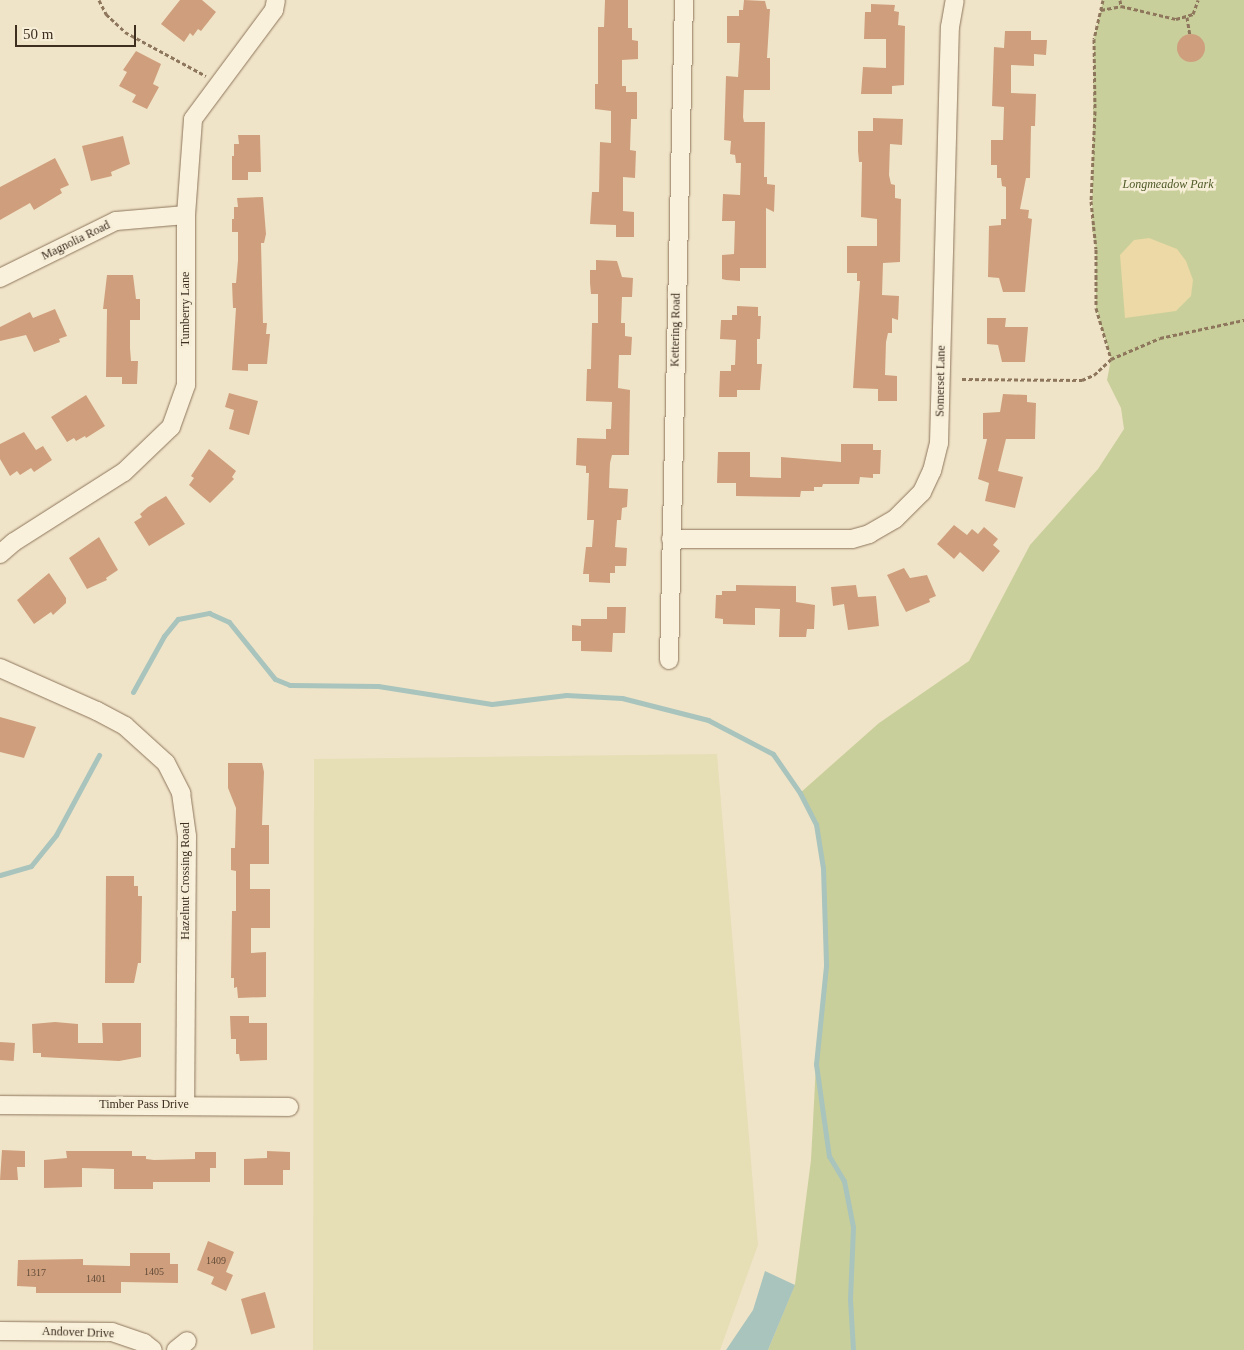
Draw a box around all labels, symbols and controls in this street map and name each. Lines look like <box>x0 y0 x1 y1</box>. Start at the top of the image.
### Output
scale bar <box>18 15 139 47</box>
text: 50 m <box>23 26 53 42</box>
park label: Longmeadow Park <box>1123 178 1213 192</box>
street label: Magnolia Road <box>39 218 113 264</box>
street label: Tumberry Lane <box>179 272 193 346</box>
street label: Kettering Road <box>668 293 684 367</box>
street label: Somerset Lane <box>933 345 949 417</box>
street label: Hazelnut Crossing Road <box>179 822 193 940</box>
street label: Timber Pass Drive <box>99 1098 189 1112</box>
house number: 1409 <box>206 1255 226 1267</box>
house number: 1405 <box>144 1266 164 1278</box>
house number: 1317 <box>26 1267 46 1279</box>
house number: 1401 <box>86 1273 106 1285</box>
street label: Andover Drive <box>42 1325 114 1341</box>

